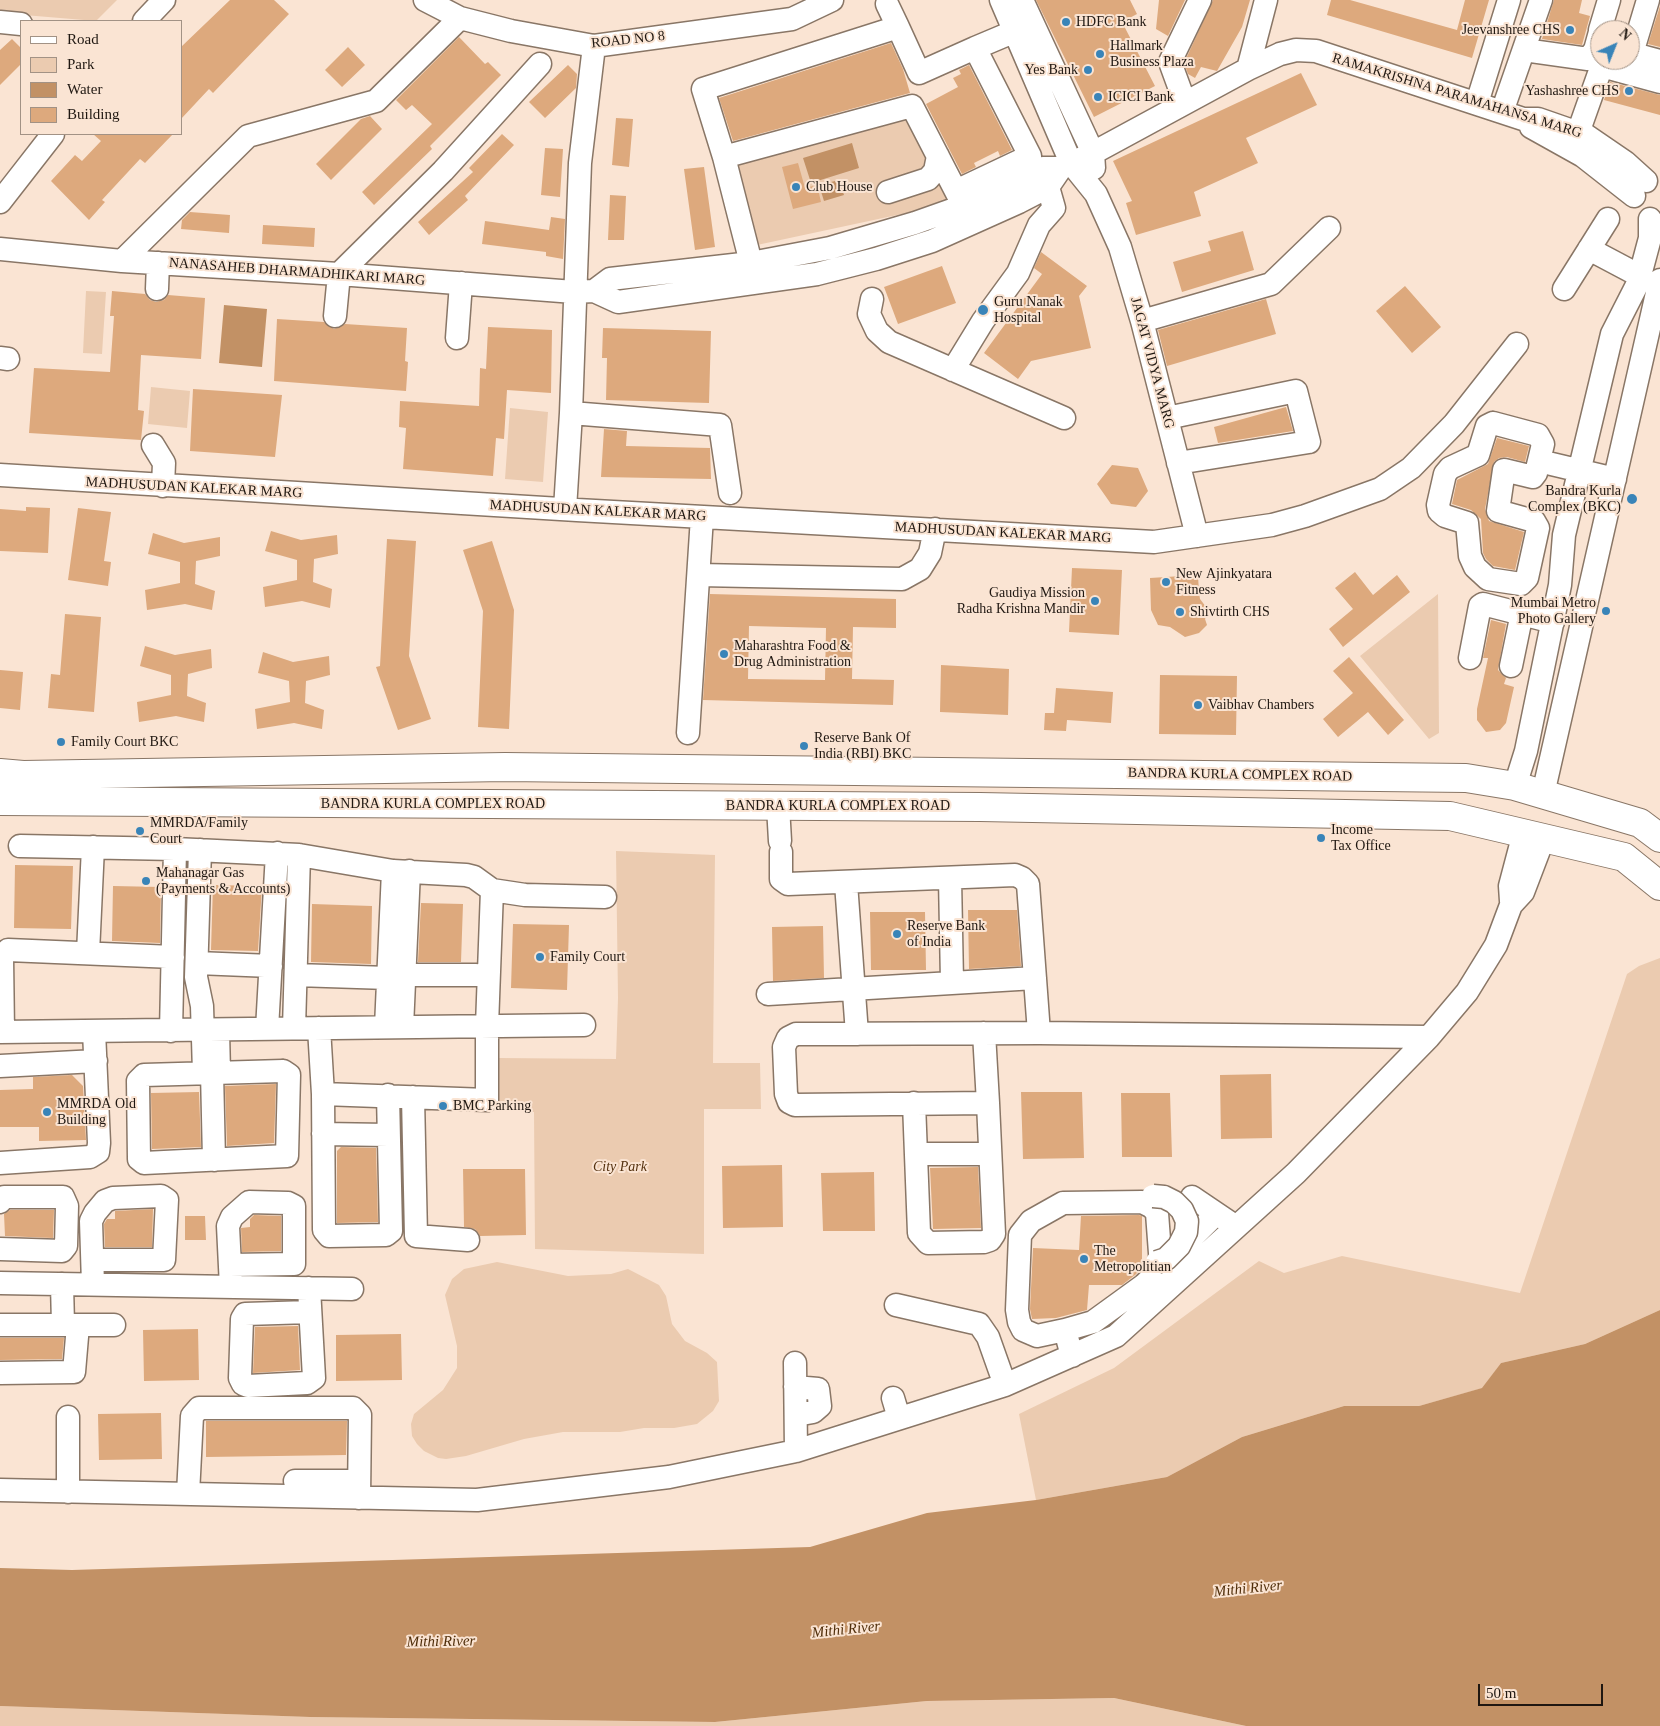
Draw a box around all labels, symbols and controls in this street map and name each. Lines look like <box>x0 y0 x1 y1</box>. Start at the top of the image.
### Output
place label: HDFC Bank <box>1076 14 1146 30</box>
marker: HDFC Bank <box>1060 16 1072 28</box>
legend <box>20 20 182 135</box>
north arrow <box>1590 20 1640 70</box>
place label: Jeevanshree CHS <box>1462 22 1560 38</box>
marker: Jeevanshree CHS <box>1564 24 1576 36</box>
text: N <box>1616 26 1634 43</box>
street label: ROAD NO 8 <box>590 28 666 52</box>
text: Road <box>67 31 99 47</box>
place label: Hallmark Business Plaza <box>1110 38 1194 70</box>
marker: Hallmark Business Plaza <box>1094 48 1106 60</box>
street label: RAMAKRISHNA PARAMAHANSA MARG <box>1330 50 1584 142</box>
text: Park <box>67 56 95 72</box>
place label: Yes Bank <box>1025 62 1078 78</box>
marker: Yes Bank <box>1082 64 1094 76</box>
text: Water <box>67 81 102 97</box>
place label: Yashashree CHS <box>1525 83 1619 99</box>
marker: Yashashree CHS <box>1623 85 1635 97</box>
place label: ICICI Bank <box>1108 89 1174 105</box>
marker: ICICI Bank <box>1092 91 1104 103</box>
text: Building <box>67 106 120 122</box>
place label: Club House <box>806 179 872 195</box>
marker: Club House <box>790 181 802 193</box>
street label: NANASAHEB DHARMADHIKARI MARG <box>168 255 426 289</box>
place label: Guru Nanak Hospital <box>994 294 1063 326</box>
street label: JAGAT VIDYA MARG <box>1126 295 1178 431</box>
marker: Guru Nanak Hospital <box>976 303 990 317</box>
street label: MADHUSUDAN KALEKAR MARG <box>85 474 303 502</box>
place label: Bandra Kurla Complex (BKC) <box>1528 483 1621 516</box>
marker: Bandra Kurla Complex (BKC) <box>1625 492 1639 506</box>
street label: MADHUSUDAN KALEKAR MARG <box>489 497 707 525</box>
street label: MADHUSUDAN KALEKAR MARG <box>894 519 1112 547</box>
place label: New Ajinkyatara Fitness <box>1176 566 1272 598</box>
marker: New Ajinkyatara Fitness <box>1160 576 1172 588</box>
place label: Gaudiya Mission Radha Krishna Mandir <box>957 585 1085 618</box>
marker: Gaudiya Mission Radha Krishna Mandir <box>1089 595 1101 607</box>
place label: Mumbai Metro Photo Gallery <box>1511 595 1596 628</box>
place label: Shivtirth CHS <box>1190 604 1270 620</box>
marker: Mumbai Metro Photo Gallery <box>1600 605 1612 617</box>
marker: Shivtirth CHS <box>1174 606 1186 618</box>
place label: Maharashtra Food & Drug Administration <box>734 638 851 670</box>
marker: Maharashtra Food & Drug Administration <box>718 648 730 660</box>
place label: Vaibhav Chambers <box>1208 697 1314 713</box>
marker: Vaibhav Chambers <box>1192 699 1204 711</box>
place label: Reserve Bank Of India (RBI) BKC <box>814 730 911 762</box>
place label: Family Court BKC <box>71 734 178 750</box>
marker: Family Court BKC <box>55 736 67 748</box>
marker: Reserve Bank Of India (RBI) BKC <box>798 740 810 752</box>
street label: BANDRA KURLA COMPLEX ROAD <box>1128 765 1352 785</box>
street label: BANDRA KURLA COMPLEX ROAD <box>321 796 545 812</box>
street label: BANDRA KURLA COMPLEX ROAD <box>726 798 950 814</box>
place label: MMRDA/Family Court <box>150 815 248 848</box>
place label: Income Tax Office <box>1331 822 1391 854</box>
marker: MMRDA/Family Court <box>134 825 146 837</box>
marker: Income Tax Office <box>1315 832 1327 844</box>
place label: Mahanagar Gas (Payments & Accounts) <box>156 865 291 898</box>
marker: Mahanagar Gas (Payments & Accounts) <box>140 875 152 887</box>
place label: Reserve Bank of India <box>907 918 985 950</box>
marker: Reserve Bank of India <box>891 928 903 940</box>
place label: Family Court <box>550 949 625 965</box>
marker: Family Court <box>534 951 546 963</box>
place label: MMRDA Old Building <box>57 1096 136 1128</box>
place label: BMC Parking <box>453 1098 531 1114</box>
marker: BMC Parking <box>437 1100 449 1112</box>
marker: MMRDA Old Building <box>41 1106 53 1118</box>
park label: City Park <box>593 1159 647 1175</box>
place label: The Metropolitian <box>1094 1243 1171 1276</box>
marker: The Metropolitian <box>1078 1253 1090 1265</box>
water label: Mithi River <box>1213 1576 1283 1602</box>
water label: Mithi River <box>811 1617 881 1643</box>
water label: Mithi River <box>406 1632 476 1652</box>
scale bar <box>1480 1674 1605 1706</box>
text: 50 m <box>1486 1685 1516 1701</box>

